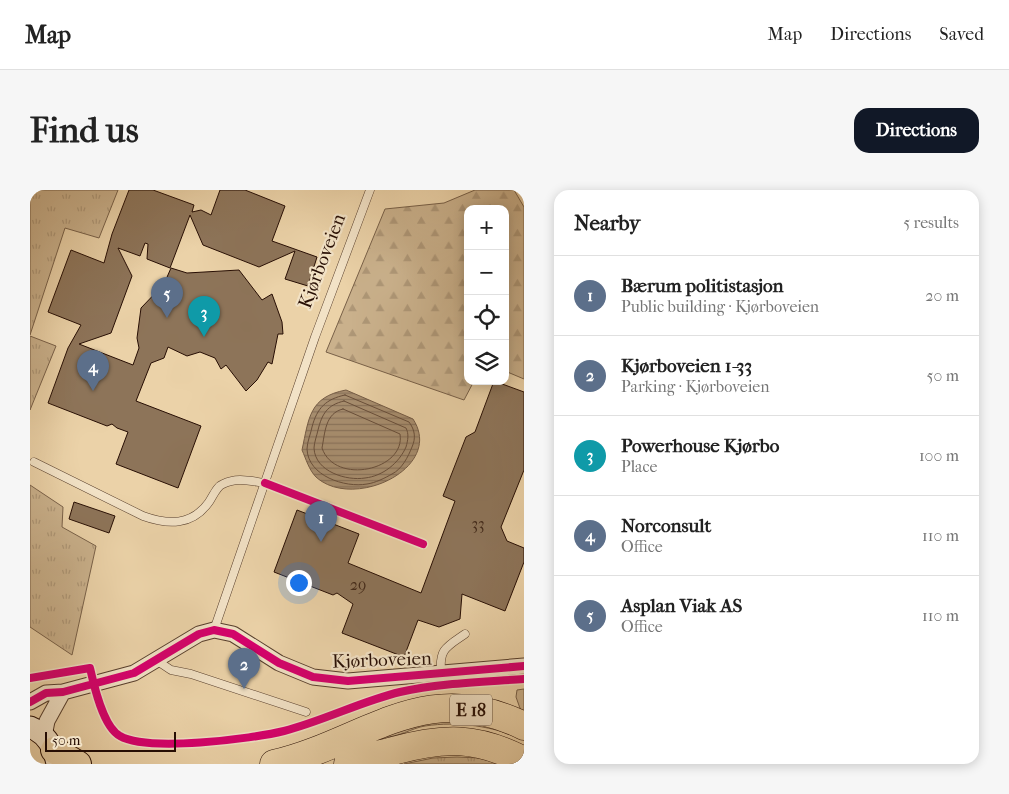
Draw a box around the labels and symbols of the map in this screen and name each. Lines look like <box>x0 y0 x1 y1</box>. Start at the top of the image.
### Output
street label: Kjørboveien <box>294 210 350 312</box>
pin: 5 <box>151 277 183 318</box>
pin: 3 <box>188 296 220 337</box>
pin: 4 <box>77 350 109 391</box>
pin: 1 <box>305 501 337 542</box>
house number: 33 <box>471 514 485 533</box>
your location <box>286 570 312 596</box>
house number: 29 <box>350 575 366 594</box>
street label: Kjørboveien <box>332 647 432 673</box>
pin: 2 <box>228 648 260 689</box>
road number: E 18 <box>450 694 492 726</box>
scale bar <box>45 729 176 752</box>

